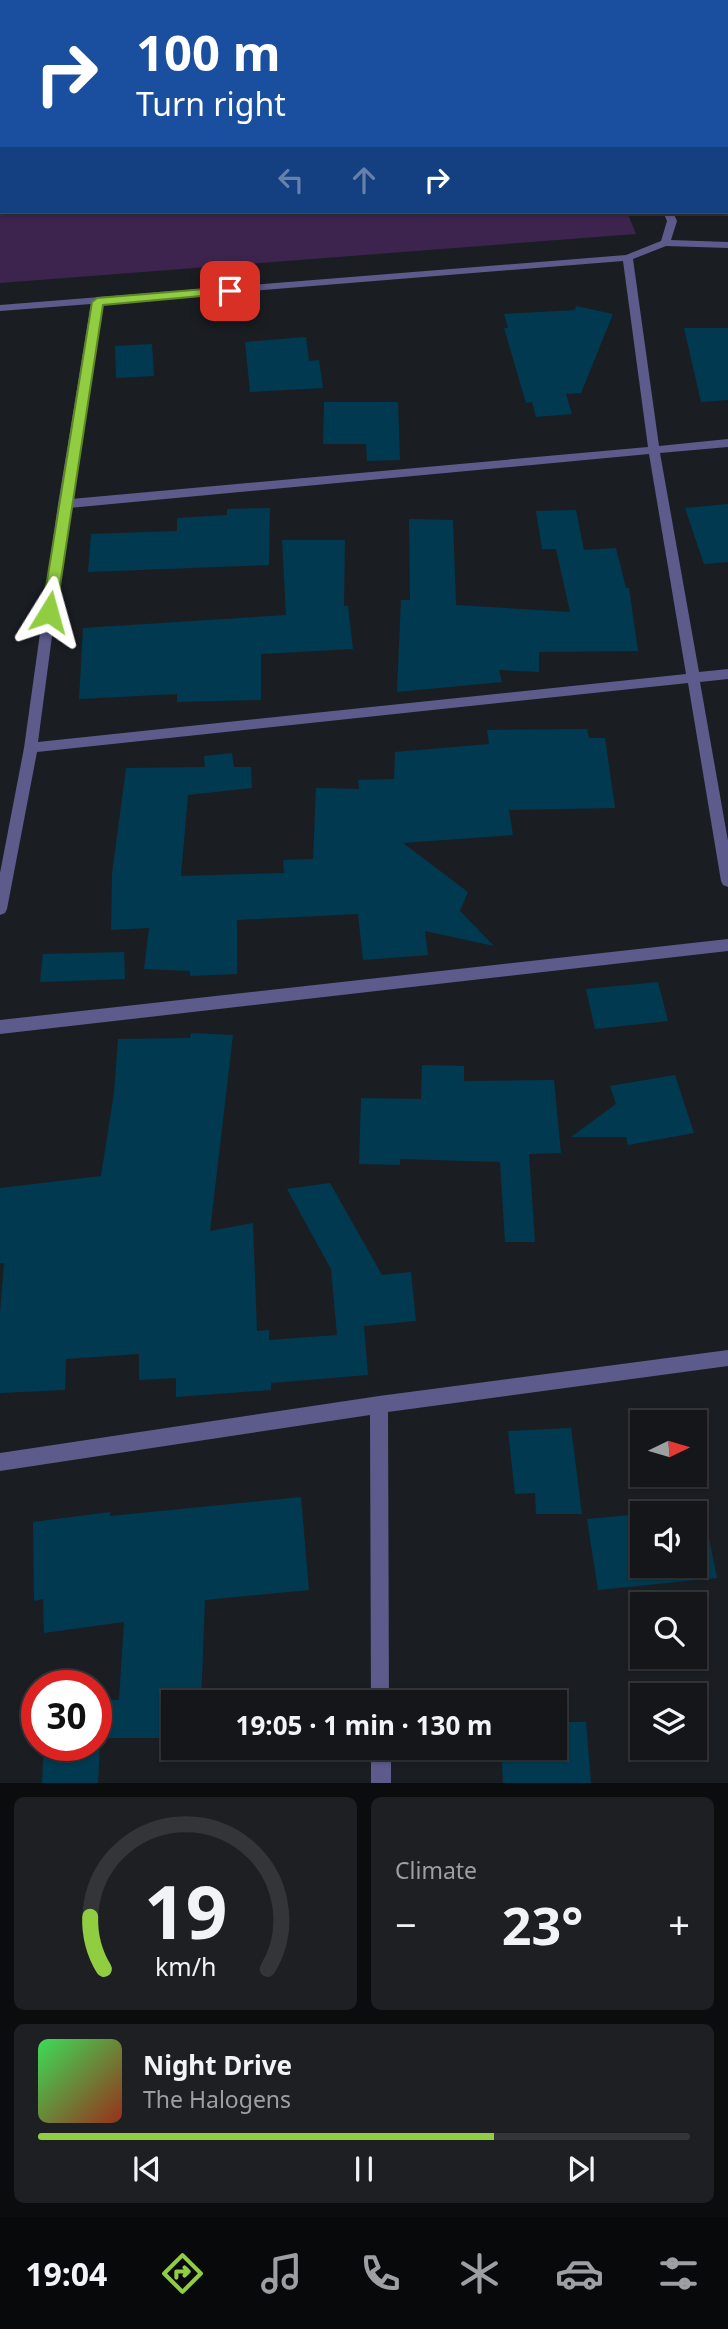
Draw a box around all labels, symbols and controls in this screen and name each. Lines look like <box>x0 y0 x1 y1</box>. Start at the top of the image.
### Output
text: 100 m <box>136 19 281 85</box>
icon: right <box>21 28 112 119</box>
text: Turn right <box>136 82 286 125</box>
icon: left <box>272 161 310 199</box>
icon: ahead <box>345 161 383 199</box>
icon: right <box>418 161 456 199</box>
pin <box>200 261 260 321</box>
icon: arrive <box>211 272 249 310</box>
position arrow <box>12 575 86 649</box>
north arrow <box>630 1410 707 1488</box>
map controls <box>630 1410 707 1760</box>
button: sound <box>630 1501 707 1578</box>
button: search <box>630 1592 707 1669</box>
speed limit sign: 30 <box>21 1670 112 1761</box>
button: layers <box>630 1683 707 1760</box>
text: 19:05 · 1 min · 130 m <box>236 1707 492 1743</box>
text: Climate <box>395 1854 477 1886</box>
text: 19 <box>144 1862 227 1961</box>
text: 23° <box>502 1889 583 1960</box>
text: − <box>395 1898 417 1950</box>
text: + <box>668 1898 690 1950</box>
text: km/h <box>155 1949 216 1983</box>
text: Night Drive <box>143 2047 292 2083</box>
text: The Halogens <box>143 2083 291 2115</box>
icon: previous <box>128 2150 166 2188</box>
icon: pause <box>345 2150 383 2188</box>
icon: next <box>562 2150 600 2188</box>
icon: directions <box>158 2249 207 2298</box>
icon: music <box>257 2249 306 2298</box>
icon: phone <box>356 2249 405 2298</box>
icon: climate <box>455 2249 504 2298</box>
icon: car <box>555 2249 604 2298</box>
icon: filters <box>654 2249 703 2298</box>
text: 19:04 <box>25 2252 107 2295</box>

